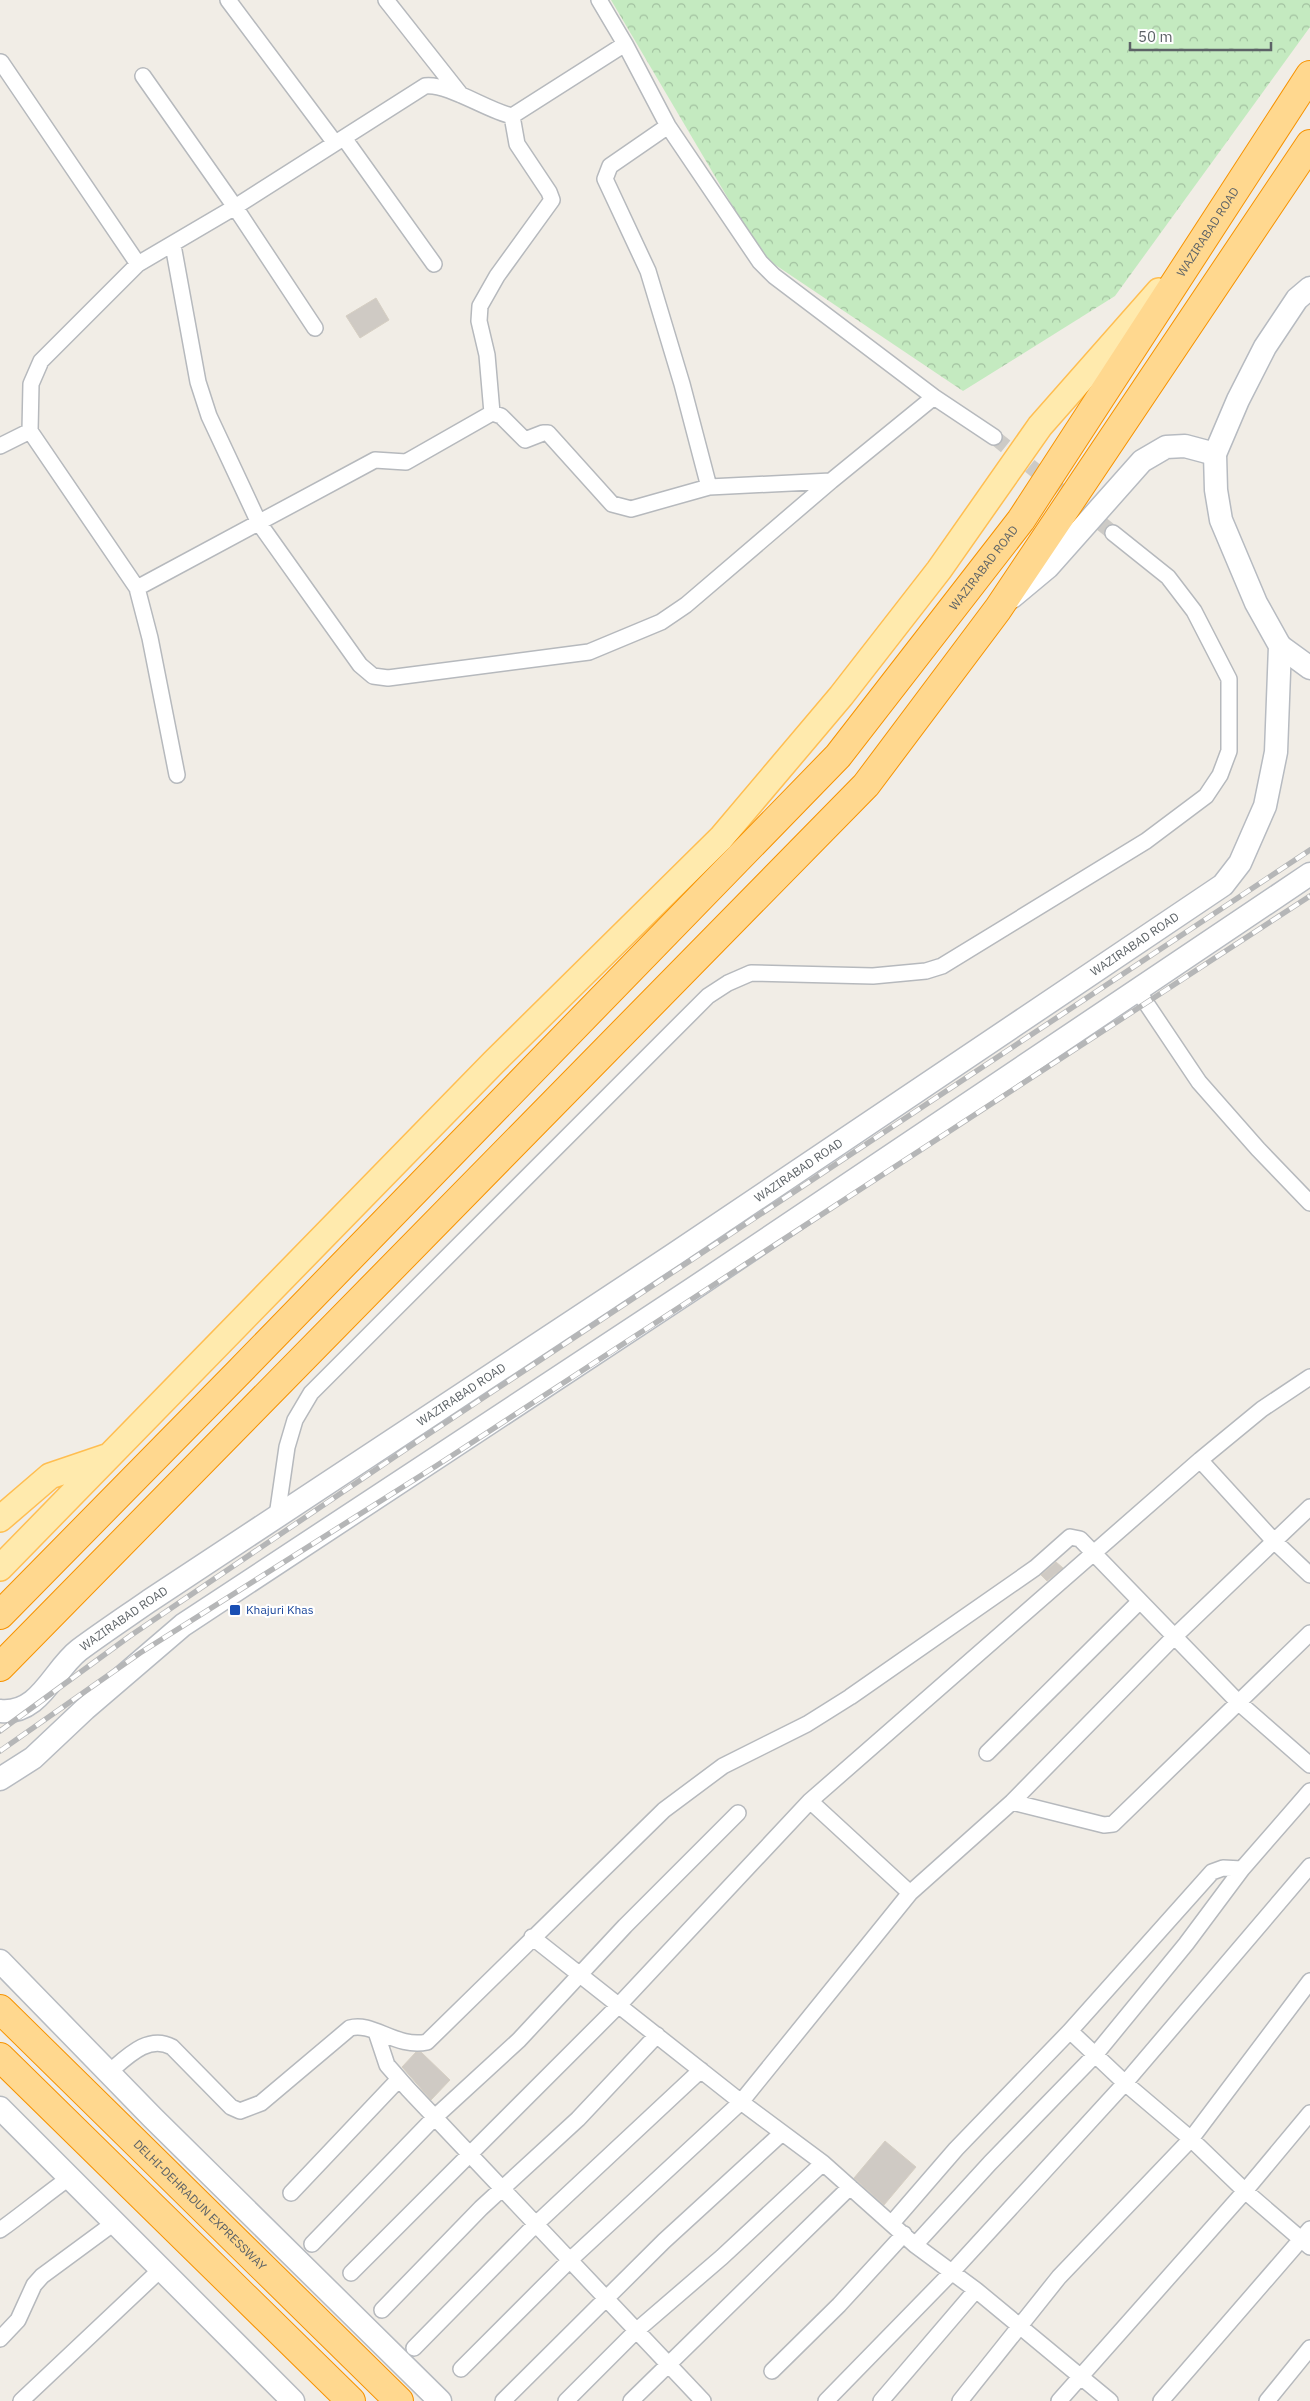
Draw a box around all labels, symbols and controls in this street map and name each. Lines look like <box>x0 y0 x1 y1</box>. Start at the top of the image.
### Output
scale bar <box>1130 20 1271 52</box>
text: 50 m <box>1138 27 1173 46</box>
street label: WAZIRABAD ROAD <box>1173 184 1242 279</box>
street label: WAZIRABAD ROAD <box>946 522 1021 613</box>
street label: WAZIRABAD ROAD <box>1087 909 1182 979</box>
street label: WAZIRABAD ROAD <box>751 1135 845 1205</box>
street label: WAZIRABAD ROAD <box>414 1360 508 1429</box>
street label: WAZIRABAD ROAD <box>77 1583 170 1654</box>
place label: Khajuri Khas <box>246 1602 314 1617</box>
marker: Khajuri Khas <box>228 1603 242 1617</box>
street label: DELHI-DEHRADUN EXPRESSWAY <box>131 2136 270 2273</box>

